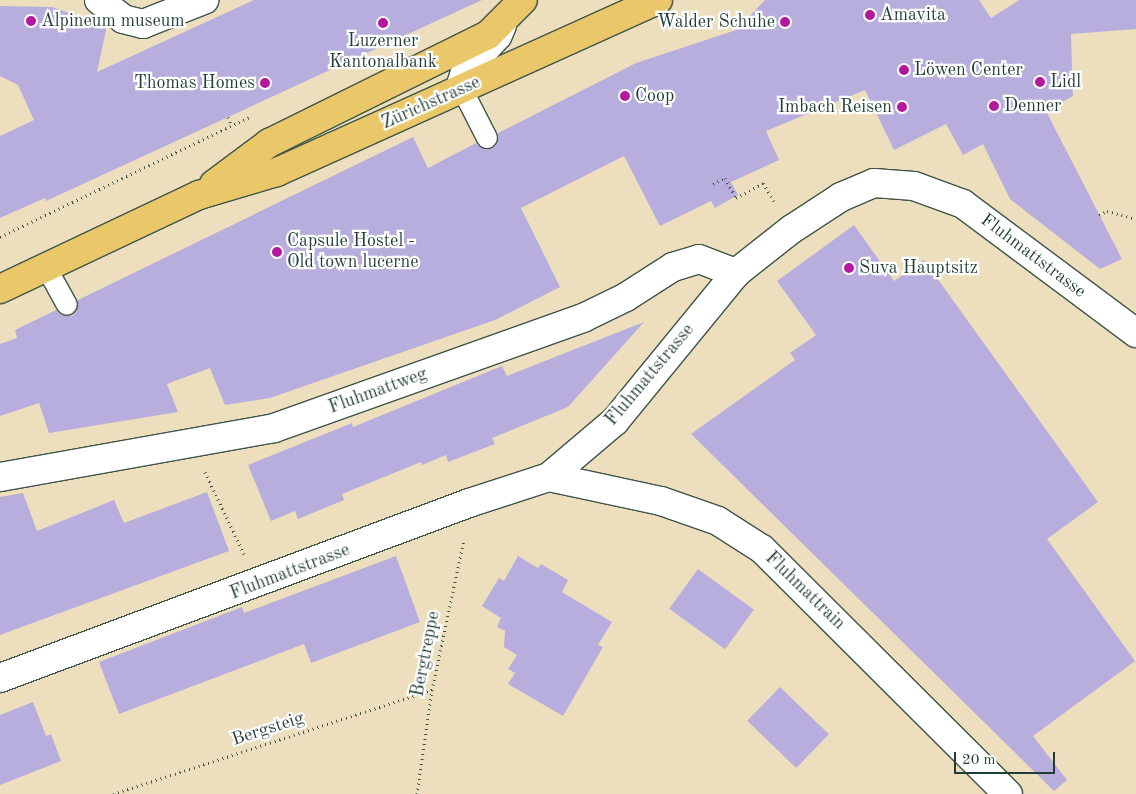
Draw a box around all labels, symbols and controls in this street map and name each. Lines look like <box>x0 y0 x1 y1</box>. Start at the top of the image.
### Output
place label: Amavita <box>880 4 946 26</box>
marker: Amavita <box>864 9 876 21</box>
place label: Alpineum museum <box>41 10 185 32</box>
place label: Walder Schuhe <box>657 11 775 33</box>
marker: Alpineum museum <box>25 15 37 27</box>
marker: Walder Schuhe <box>779 16 791 28</box>
marker: Luzerner Kantonalbank <box>377 17 389 29</box>
place label: Luzerner Kantonalbank <box>329 31 437 74</box>
place label: Löwen Center <box>914 59 1023 81</box>
marker: Löwen Center <box>898 64 910 76</box>
place label: Lidl <box>1050 71 1081 93</box>
place label: Thomas Homes <box>134 72 255 94</box>
street label: Zürichstrasse <box>378 72 484 134</box>
marker: Lidl <box>1034 76 1046 88</box>
marker: Thomas Homes <box>259 77 271 89</box>
place label: Coop <box>635 85 674 107</box>
marker: Coop <box>619 90 631 102</box>
place label: Denner <box>1004 95 1061 117</box>
place label: Imbach Reisen <box>778 96 892 118</box>
marker: Denner <box>988 100 1000 112</box>
marker: Imbach Reisen <box>896 101 908 113</box>
street label: Fluhmattstrasse <box>976 209 1090 303</box>
place label: Capsule Hostel - Old town lucerne <box>287 231 419 274</box>
marker: Capsule Hostel - Old town lucerne <box>271 246 283 258</box>
place label: Suva Hauptsitz <box>859 257 978 279</box>
marker: Suva Hauptsitz <box>843 262 855 274</box>
street label: Fluhmattstrasse <box>601 320 699 430</box>
street label: Fluhmattweg <box>326 363 430 419</box>
street label: Fluhmattstrasse <box>227 539 353 605</box>
street label: Fluhmattrain <box>760 547 850 635</box>
street label: Bergtreppe <box>407 609 445 699</box>
street label: Bergsteig <box>229 707 307 751</box>
scale bar <box>956 742 1057 774</box>
text: 20 m <box>962 753 996 768</box>

